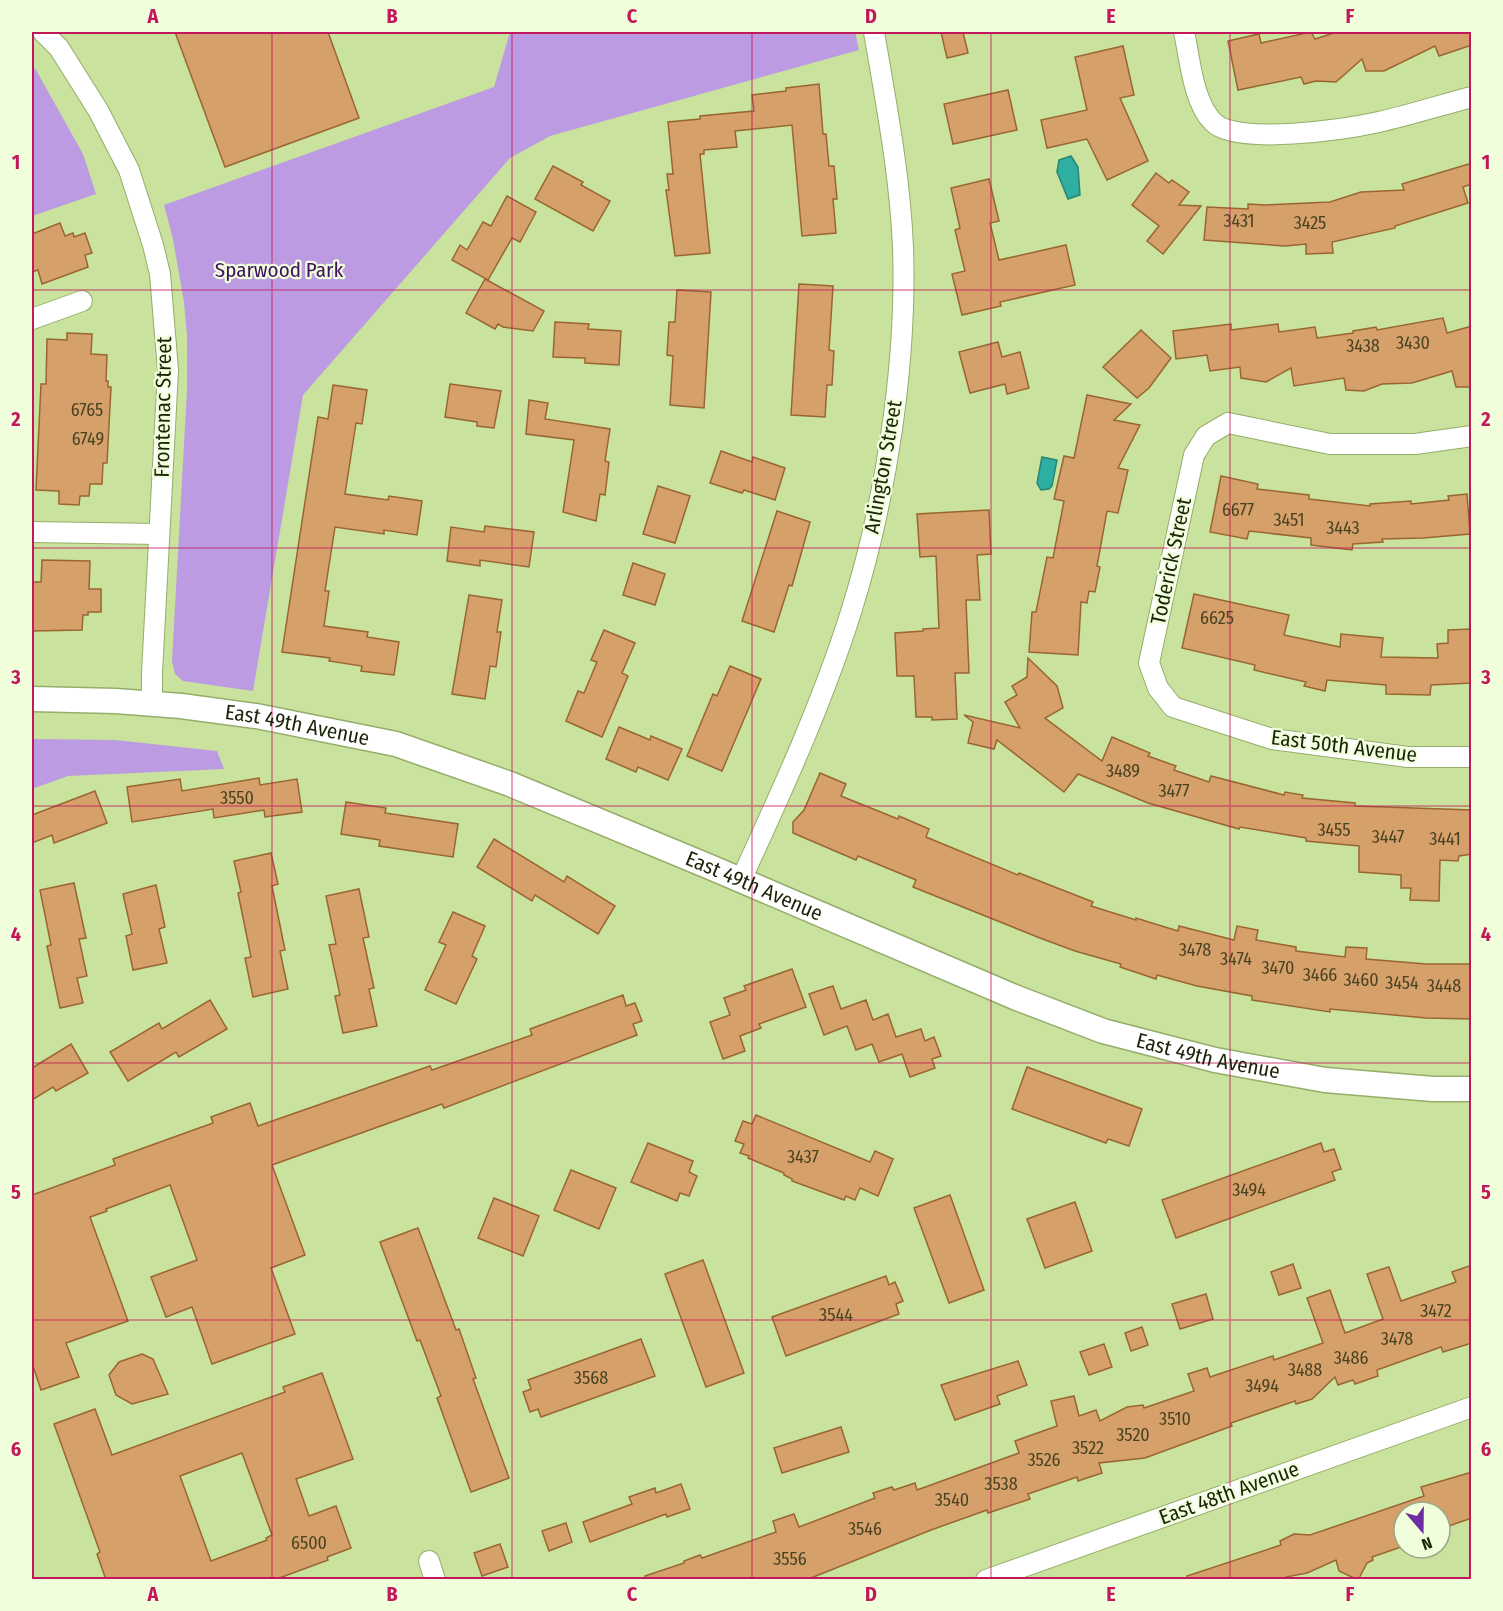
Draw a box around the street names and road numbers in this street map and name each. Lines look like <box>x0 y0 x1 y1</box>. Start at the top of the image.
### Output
street label: Frontenac Street <box>149 336 177 478</box>
street label: Arlington Street <box>858 398 908 536</box>
street label: Toderick Street <box>1145 495 1197 627</box>
street label: East 49th Avenue <box>223 699 372 751</box>
street label: East 50th Avenue <box>1269 724 1419 768</box>
street label: East 49th Avenue <box>682 845 827 927</box>
street label: East 49th Avenue <box>1133 1027 1282 1085</box>
street label: East 48th Avenue <box>1155 1456 1303 1530</box>

